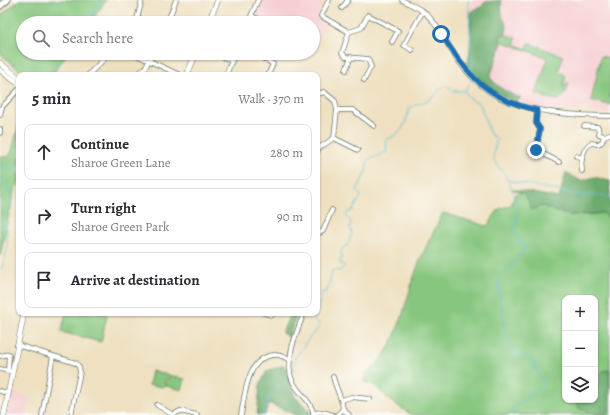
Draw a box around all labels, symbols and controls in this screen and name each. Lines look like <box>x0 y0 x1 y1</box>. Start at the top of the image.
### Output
search box <box>16 16 320 60</box>
route start <box>432 25 450 43</box>
icon: search <box>30 27 52 49</box>
text: Search here <box>62 28 133 48</box>
text: 5 min <box>32 87 71 110</box>
text: Walk · 370 m <box>238 90 304 107</box>
text: Continue <box>71 134 129 154</box>
icon: ahead <box>33 141 55 163</box>
route end <box>527 141 545 159</box>
text: 280 m <box>270 144 303 161</box>
text: Sharoe Green Lane <box>71 154 171 171</box>
text: Turn right <box>71 198 136 218</box>
icon: right <box>33 205 55 227</box>
text: 90 m <box>277 208 303 225</box>
text: Sharoe Green Park <box>71 218 170 235</box>
icon: arrive <box>33 269 55 291</box>
text: Arrive at destination <box>71 270 200 290</box>
map controls <box>562 295 598 403</box>
button: + <box>562 295 598 331</box>
button: − <box>562 331 598 367</box>
button: layers <box>562 367 598 403</box>

